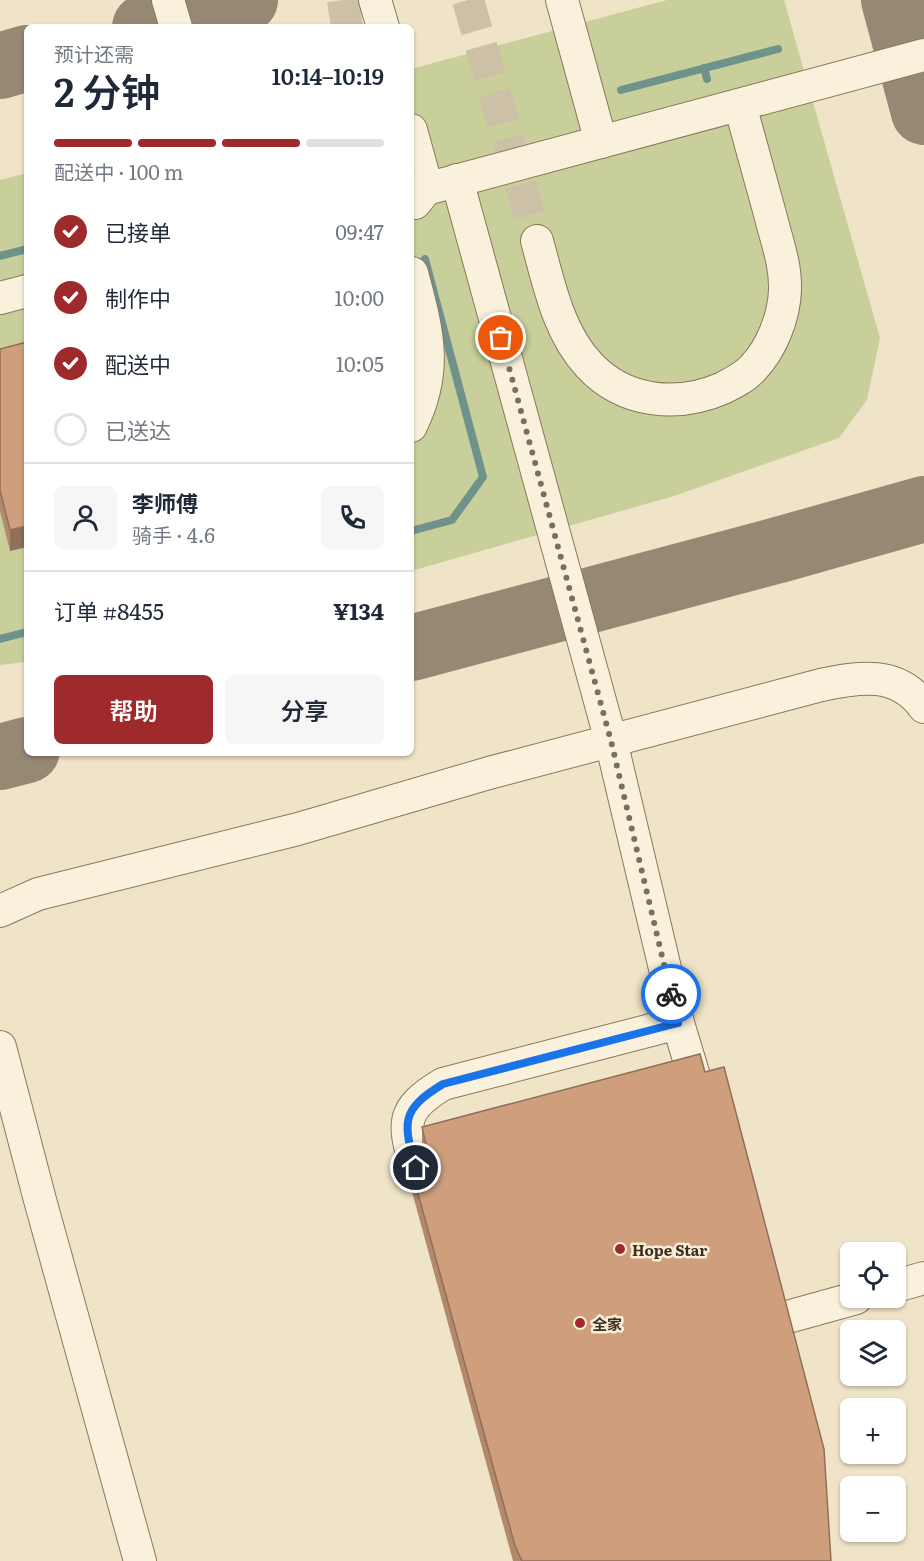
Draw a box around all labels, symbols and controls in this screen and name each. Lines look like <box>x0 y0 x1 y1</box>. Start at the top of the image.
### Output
text: 预计还需 <box>54 38 134 68</box>
text: 10:14–10:19 <box>272 59 384 92</box>
text: 2 分钟 <box>54 61 160 119</box>
text: 配送中 · 100 m <box>54 156 183 186</box>
icon: check <box>54 215 87 248</box>
text: 已接单 <box>105 215 171 248</box>
text: 09:47 <box>335 216 384 246</box>
icon: check <box>54 281 87 314</box>
text: 制作中 <box>105 281 171 314</box>
text: 10:00 <box>335 282 384 312</box>
pin <box>475 312 526 363</box>
icon: bag <box>484 321 517 354</box>
icon: check <box>54 347 87 380</box>
text: 配送中 <box>105 347 171 380</box>
text: 10:05 <box>336 348 384 378</box>
text: 已送达 <box>105 413 171 446</box>
button: person <box>54 486 117 549</box>
text: 李师傅 <box>132 486 198 519</box>
button: phone <box>321 486 384 549</box>
text: 骑手 · 4.6 <box>132 519 215 549</box>
text: 订单 #8455 <box>54 594 164 627</box>
text: ¥134 <box>333 594 384 627</box>
button: 帮助 <box>54 675 213 744</box>
button: 分享 <box>225 675 384 744</box>
courier <box>641 964 701 1024</box>
icon: bike <box>655 978 688 1011</box>
pin <box>390 1142 441 1193</box>
icon: home <box>399 1151 432 1184</box>
place label: Hope Star <box>632 1238 707 1261</box>
marker: Hope Star <box>613 1242 627 1256</box>
map controls <box>840 1242 906 1542</box>
button: locate <box>840 1242 906 1308</box>
place label: 全家 <box>592 1312 622 1335</box>
marker: 全家 <box>573 1316 587 1330</box>
button: layers <box>840 1320 906 1386</box>
button: + <box>840 1398 906 1464</box>
button: − <box>840 1476 906 1542</box>

